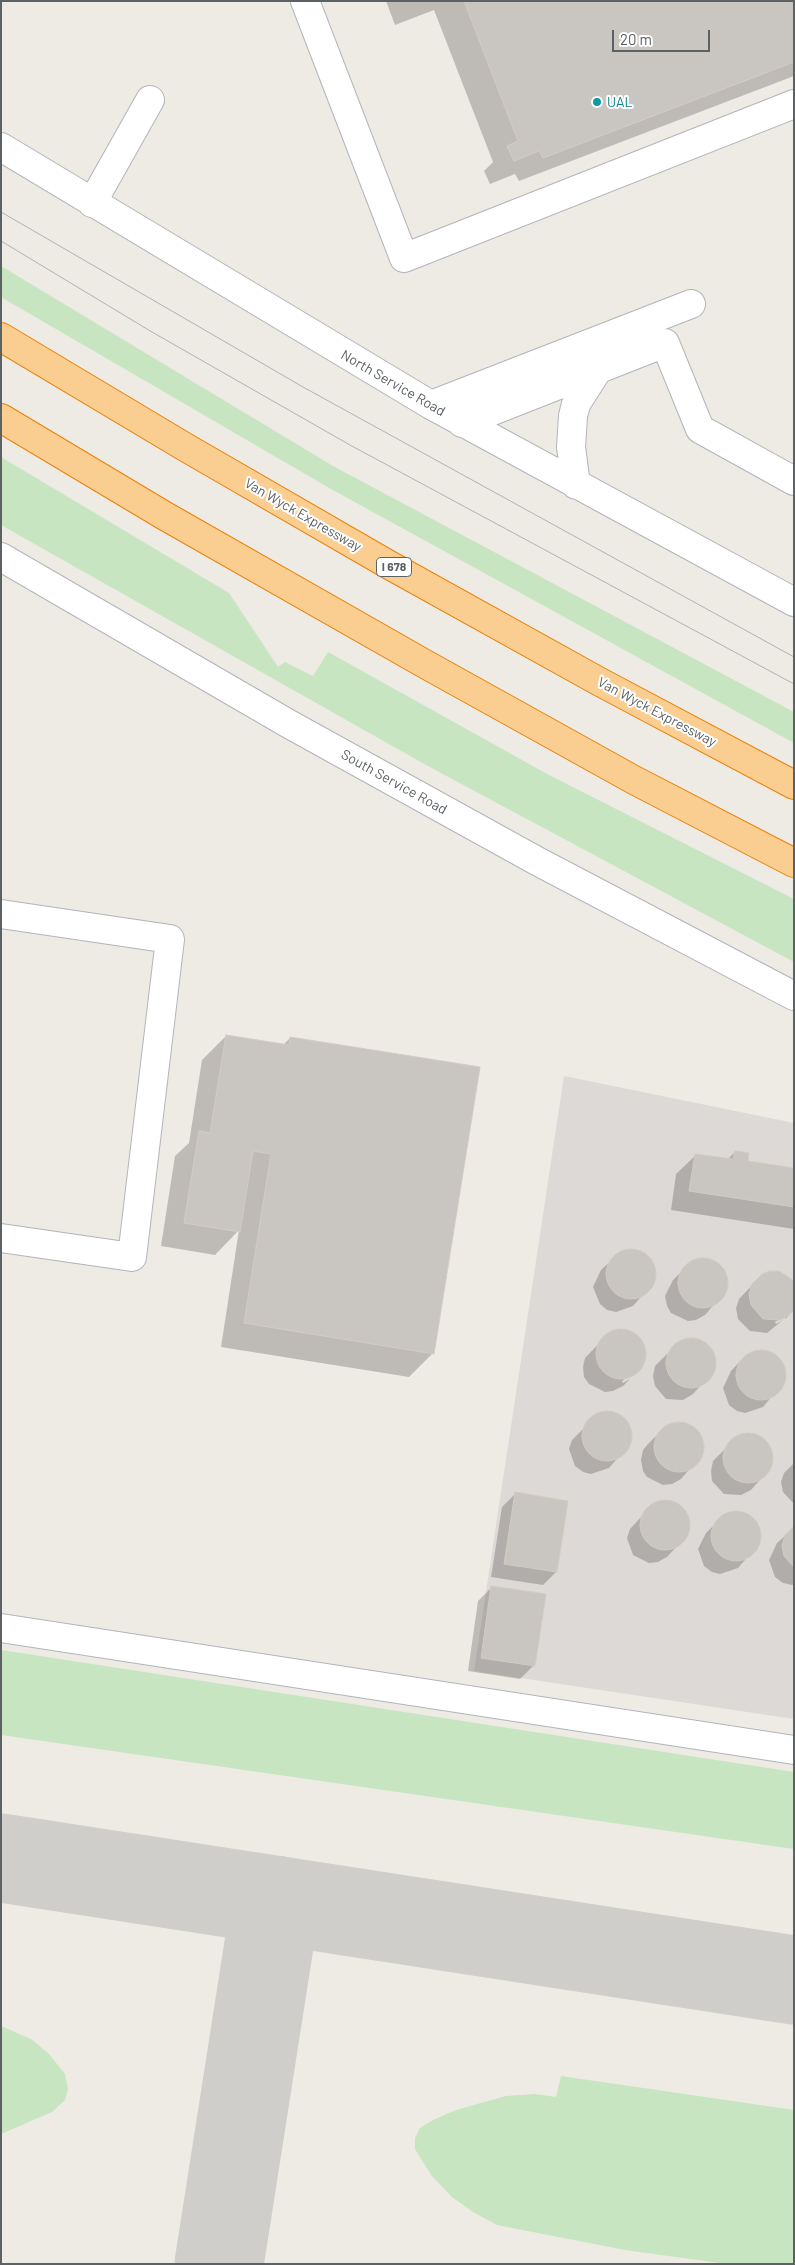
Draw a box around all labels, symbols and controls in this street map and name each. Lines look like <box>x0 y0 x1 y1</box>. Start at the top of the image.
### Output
scale bar <box>615 20 712 52</box>
text: 20 m <box>620 30 652 48</box>
place label: UAL <box>607 94 632 110</box>
marker: UAL <box>591 96 603 108</box>
street label: North Service Road <box>338 346 448 420</box>
street label: Van Wyck Expressway <box>242 475 364 555</box>
road number: I 678 <box>376 558 412 576</box>
street label: Van Wyck Expressway <box>595 674 719 750</box>
street label: South Service Road <box>338 746 450 818</box>

